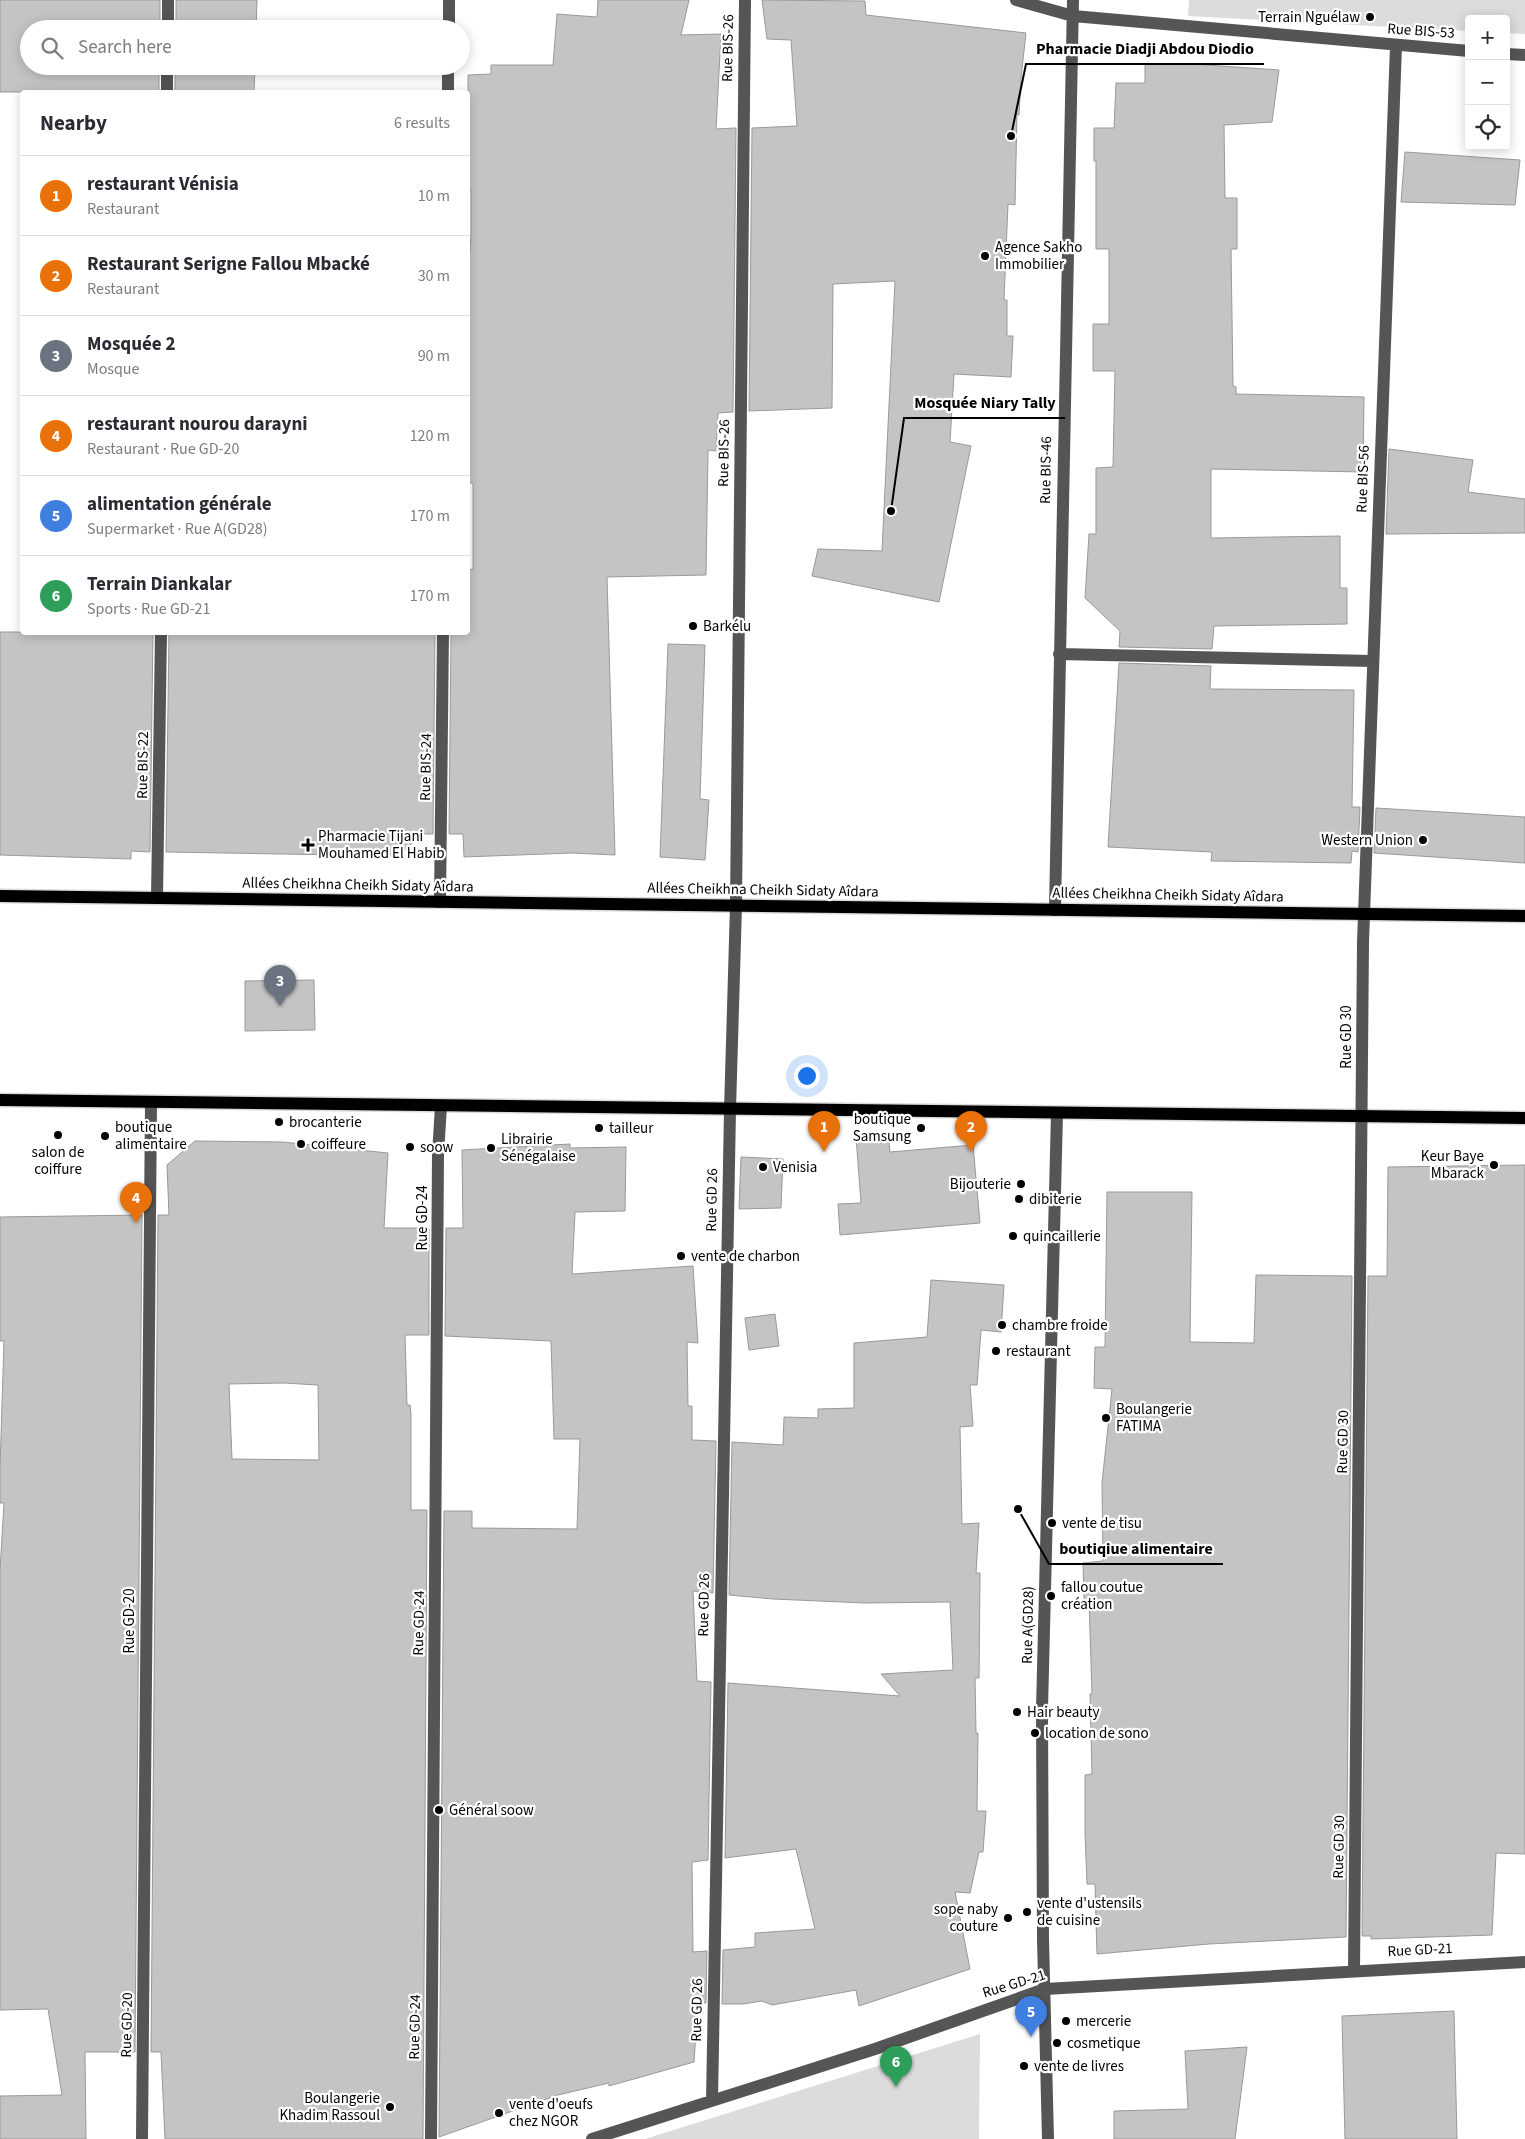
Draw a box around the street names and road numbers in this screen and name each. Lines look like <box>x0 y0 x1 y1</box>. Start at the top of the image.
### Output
street label: Rue BIS-26 <box>717 14 739 82</box>
street label: Rue BIS-53 <box>1386 18 1456 44</box>
street label: Rue BIS-26 <box>713 419 735 487</box>
street label: Rue BIS-46 <box>1035 436 1057 504</box>
street label: Rue BIS-56 <box>1351 445 1375 513</box>
street label: Rue BIS-22 <box>132 731 154 799</box>
street label: Rue BIS-24 <box>415 732 437 801</box>
street label: Allées Cheikhna Cheikh Sidaty Aîdara <box>242 872 474 898</box>
street label: Allées Cheikhna Cheikh Sidaty Aîdara <box>647 877 879 903</box>
street label: Allées Cheikhna Cheikh Sidaty Aîdara <box>1052 882 1284 908</box>
street label: Rue GD 30 <box>1336 1005 1357 1069</box>
street label: Rue GD 26 <box>701 1168 723 1232</box>
street label: Rue GD-24 <box>412 1185 433 1251</box>
street label: Rue GD 30 <box>1332 1410 1354 1474</box>
street label: Rue GD 26 <box>693 1573 715 1637</box>
street label: Rue A(GD28) <box>1017 1586 1039 1664</box>
street label: Rue GD-20 <box>119 1588 140 1654</box>
street label: Rue GD-24 <box>408 1590 430 1656</box>
street label: Rue GD 30 <box>1328 1815 1350 1879</box>
street label: Rue GD-21 <box>1387 1938 1453 1962</box>
street label: Rue GD-21 <box>980 1964 1048 2004</box>
street label: Rue GD 26 <box>686 1978 708 2042</box>
street label: Rue GD-20 <box>116 1992 138 2058</box>
street label: Rue GD-24 <box>404 1994 426 2060</box>

